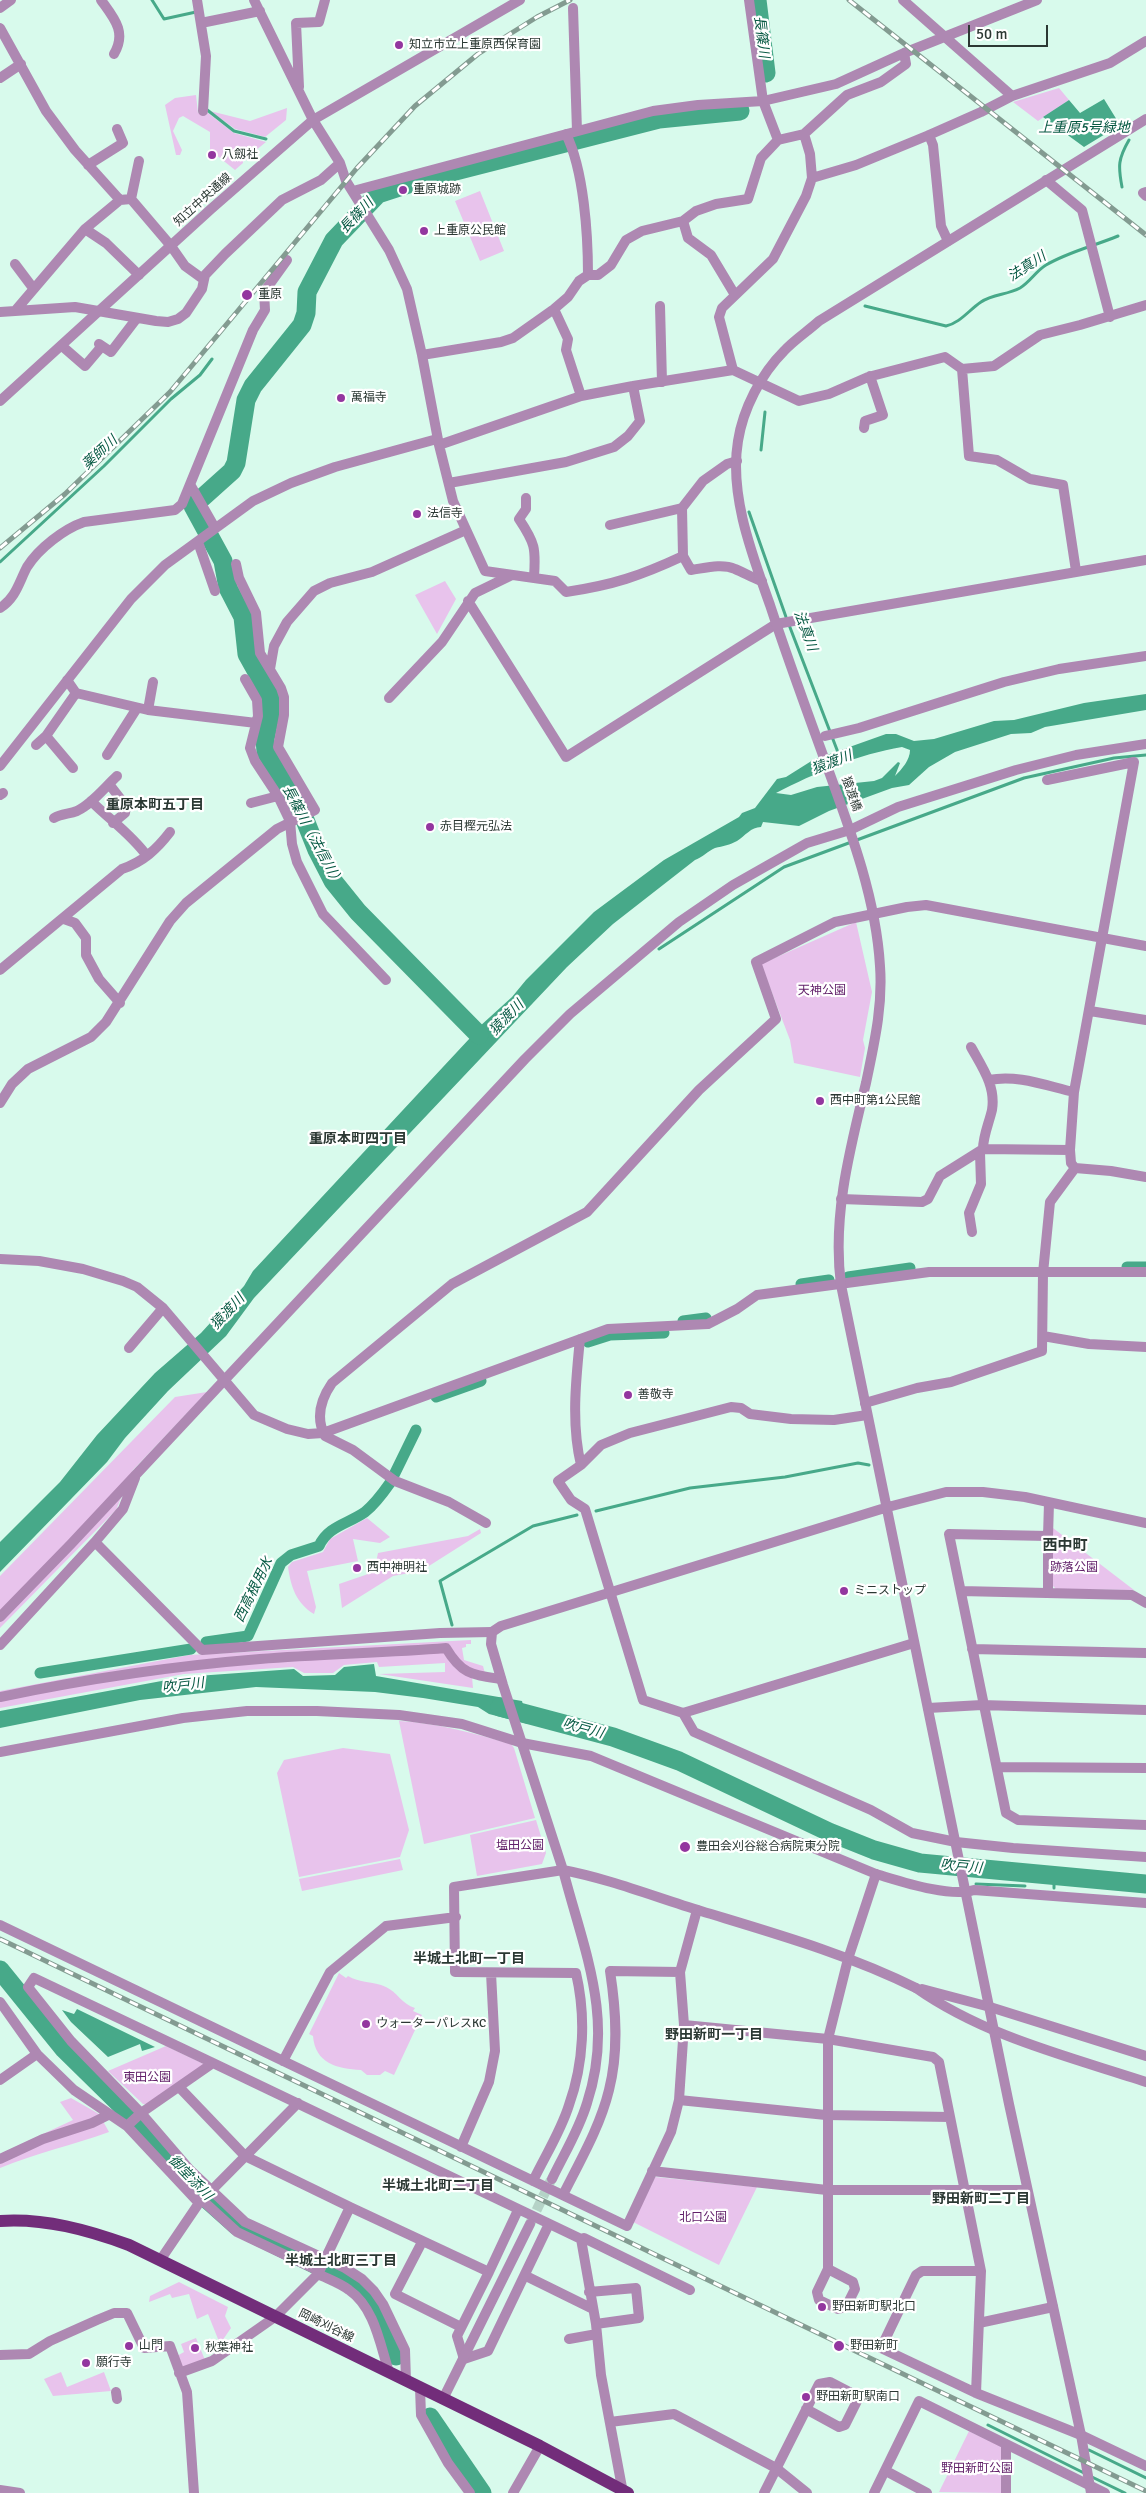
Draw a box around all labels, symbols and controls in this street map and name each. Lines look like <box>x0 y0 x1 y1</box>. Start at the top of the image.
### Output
water label: 長篠川 <box>750 15 772 59</box>
scale bar <box>971 15 1051 47</box>
text: 50 m <box>976 25 1007 43</box>
place label: 知立市立上重原西保育園 <box>409 38 541 52</box>
marker: 知立市立上重原西保育園 <box>393 39 405 51</box>
water label: 上重原5号緑地 <box>1038 120 1130 136</box>
place label: 八劔社 <box>222 148 258 162</box>
marker: 八劔社 <box>206 149 218 161</box>
street label: 知立中央通線 <box>171 171 235 229</box>
place label: 重原城跡 <box>413 183 461 197</box>
marker: 重原城跡 <box>397 184 409 196</box>
water label: 長篠川 <box>337 195 377 237</box>
place label: 上重原公民館 <box>434 224 506 238</box>
marker: 上重原公民館 <box>418 225 430 237</box>
water label: 法真川 <box>1005 249 1049 285</box>
marker: 重原 <box>240 288 254 302</box>
place label: 重原 <box>258 288 282 302</box>
place label: 萬福寺 <box>351 391 387 405</box>
marker: 萬福寺 <box>335 392 347 404</box>
water label: 薬師川 <box>79 433 121 473</box>
place label: 法信寺 <box>427 507 463 521</box>
marker: 法信寺 <box>411 508 423 520</box>
water label: 法真川 <box>790 608 820 654</box>
water label: 猿渡川 <box>809 748 855 778</box>
street label: 猿渡橋 <box>838 775 864 813</box>
water label: 長篠川（法信川） <box>278 783 346 889</box>
district label: 重原本町五丁目 <box>106 797 204 813</box>
place label: 赤目樫元弘法 <box>440 820 512 834</box>
marker: 赤目樫元弘法 <box>424 821 436 833</box>
park label: 天神公園 <box>798 984 846 998</box>
water label: 猿渡川 <box>486 997 528 1039</box>
place label: 西中町第1公民館 <box>830 1094 920 1108</box>
marker: 西中町第1公民館 <box>814 1095 826 1107</box>
district label: 重原本町四丁目 <box>309 1131 407 1147</box>
water label: 猿渡川 <box>208 1291 248 1333</box>
place label: 善敬寺 <box>638 1388 674 1402</box>
marker: 善敬寺 <box>622 1389 634 1401</box>
district label: 西中町 <box>1043 1537 1087 1555</box>
water label: 西高根用水 <box>231 1555 277 1625</box>
place label: 西中神明社 <box>367 1561 427 1575</box>
park label: 跡落公園 <box>1050 1561 1098 1575</box>
marker: 西中神明社 <box>351 1562 363 1574</box>
place label: ミニストップ <box>854 1584 926 1598</box>
marker: ミニストップ <box>838 1585 850 1597</box>
water label: 吹戸川 <box>161 1675 205 1697</box>
water label: 吹戸川 <box>561 1715 605 1743</box>
park label: 塩田公園 <box>496 1839 544 1853</box>
marker: 豊田会刈谷総合病院東分院 <box>678 1840 692 1854</box>
place label: 豊田会刈谷総合病院東分院 <box>696 1840 840 1854</box>
water label: 吹戸川 <box>939 1857 983 1877</box>
district label: 半城土北町一丁目 <box>413 1951 525 1967</box>
place label: ウォーターパレスKC <box>376 2017 486 2031</box>
marker: ウォーターパレスKC <box>360 2018 372 2030</box>
district label: 野田新町一丁目 <box>665 2027 763 2043</box>
park label: 東田公園 <box>123 2071 171 2085</box>
water label: 御堂添川 <box>165 2152 215 2204</box>
district label: 半城土北町二丁目 <box>382 2178 494 2194</box>
district label: 野田新町二丁目 <box>932 2191 1030 2207</box>
park label: 北口公園 <box>679 2211 727 2225</box>
district label: 半城土北町三丁目 <box>285 2253 397 2269</box>
place label: 野田新町駅北口 <box>832 2300 916 2314</box>
marker: 野田新町駅北口 <box>816 2301 828 2313</box>
street label: 岡崎刈谷線 <box>296 2306 356 2346</box>
place label: 山門 <box>139 2339 163 2353</box>
marker: 野田新町 <box>832 2339 846 2353</box>
place label: 野田新町 <box>850 2339 898 2353</box>
marker: 山門 <box>123 2340 135 2352</box>
place label: 秋葉神社 <box>205 2341 253 2355</box>
marker: 秋葉神社 <box>189 2342 201 2354</box>
place label: 願行寺 <box>96 2356 132 2370</box>
marker: 願行寺 <box>80 2357 92 2369</box>
place label: 野田新町駅南口 <box>816 2390 900 2404</box>
marker: 野田新町駅南口 <box>800 2391 812 2403</box>
park label: 野田新町公園 <box>941 2462 1013 2476</box>

